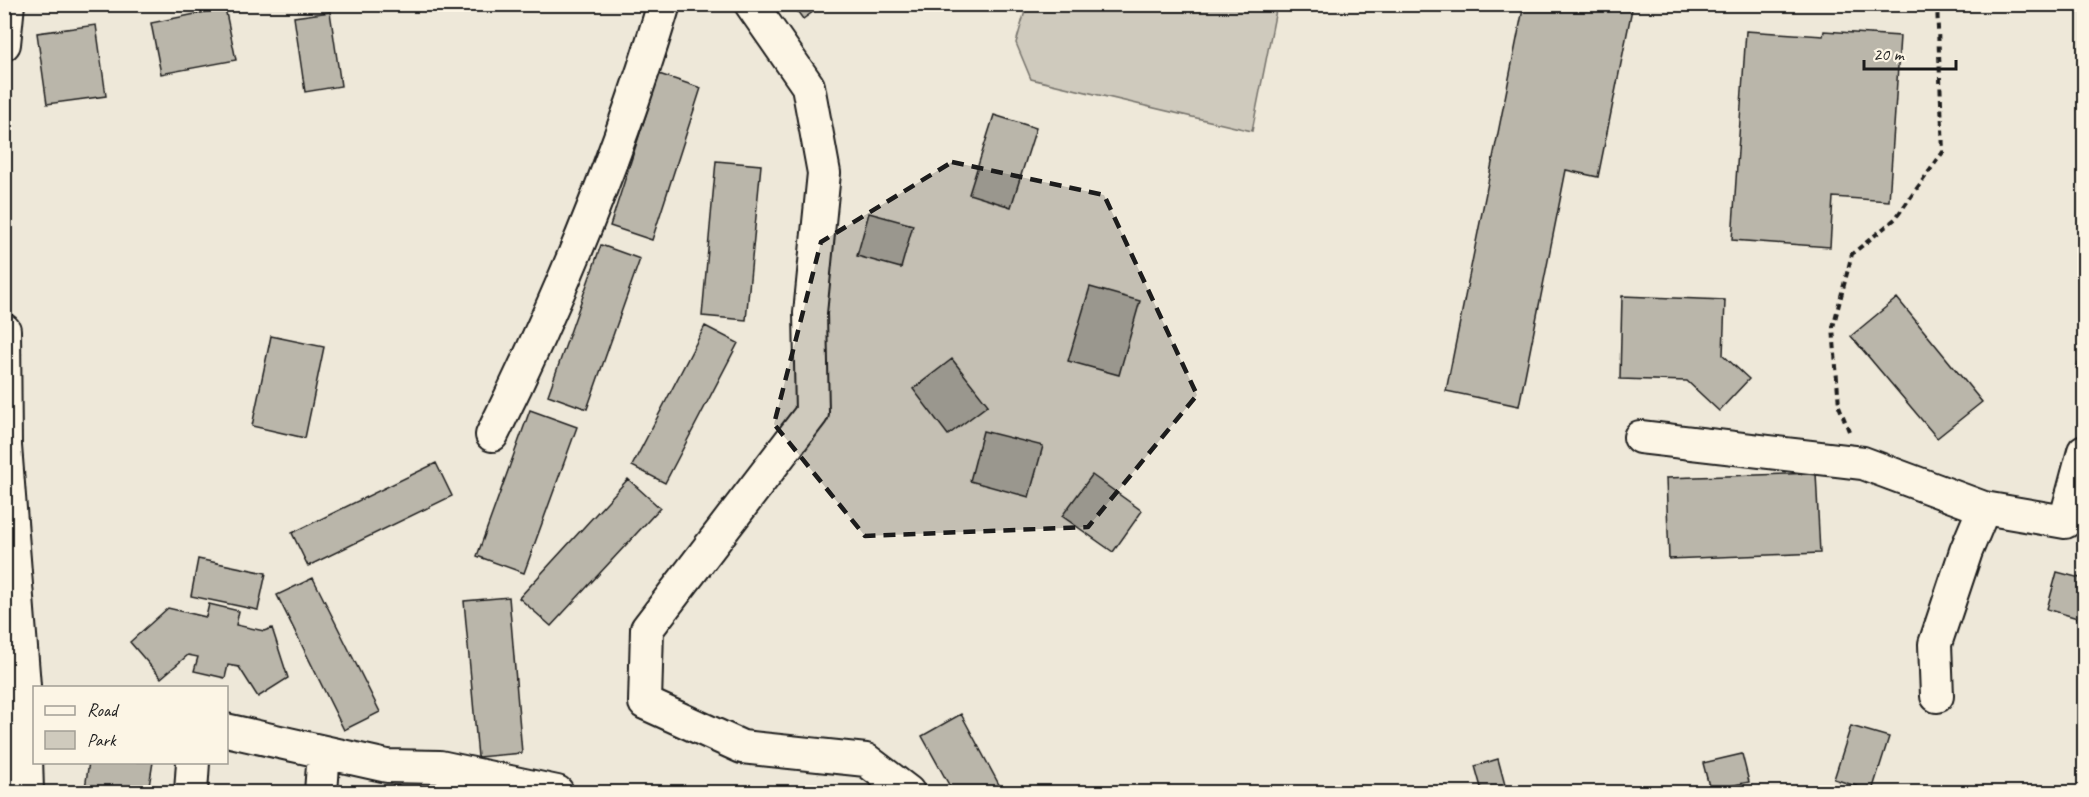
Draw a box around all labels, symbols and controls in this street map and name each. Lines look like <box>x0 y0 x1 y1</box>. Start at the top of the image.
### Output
scale bar <box>1864 33 1956 71</box>
text: 20 m <box>1873 43 1906 65</box>
legend <box>33 686 228 764</box>
text: Road <box>87 699 120 721</box>
text: Park <box>87 729 117 751</box>

